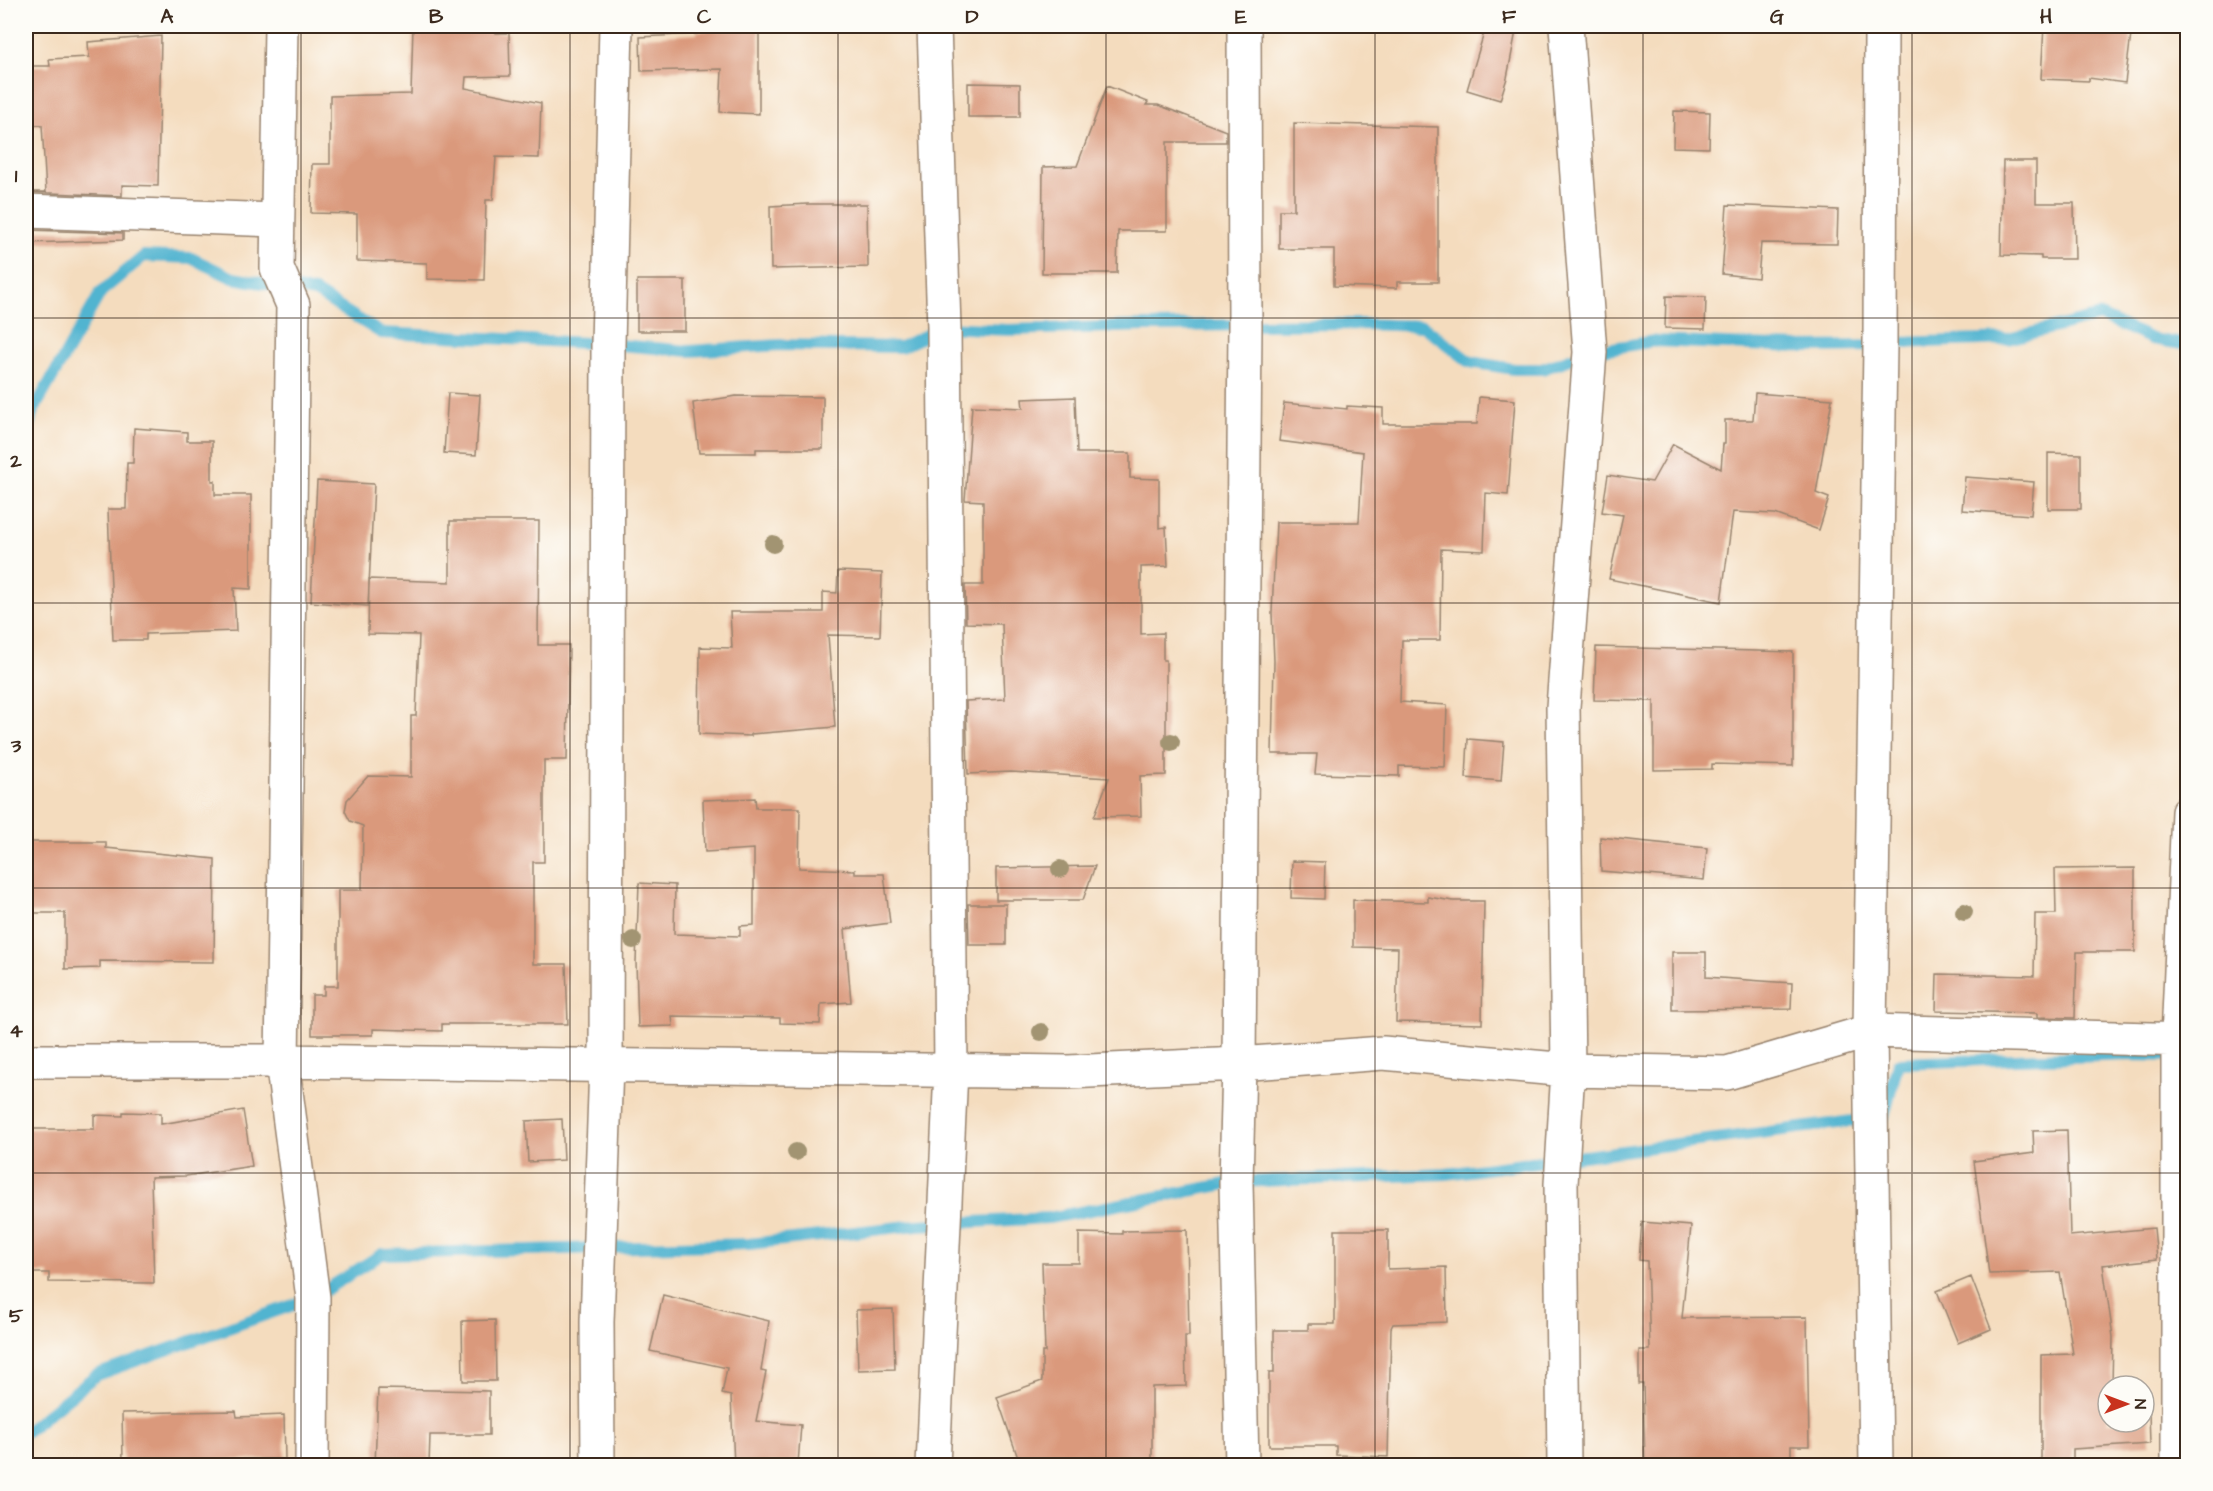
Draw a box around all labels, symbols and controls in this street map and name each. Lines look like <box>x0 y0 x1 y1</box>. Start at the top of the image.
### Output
text: A <box>161 3 174 31</box>
text: B <box>429 3 444 31</box>
text: C <box>697 3 712 31</box>
text: D <box>966 3 979 31</box>
text: E <box>1235 3 1247 31</box>
text: F <box>1502 3 1517 31</box>
text: G <box>1770 3 1784 31</box>
text: H <box>2040 3 2052 31</box>
text: 1 <box>15 162 18 190</box>
text: 2 <box>9 447 22 475</box>
text: 3 <box>10 732 22 760</box>
text: 4 <box>9 1017 23 1045</box>
text: 5 <box>9 1302 24 1330</box>
north arrow <box>2096 1374 2156 1434</box>
text: N <box>2129 1399 2151 1409</box>

